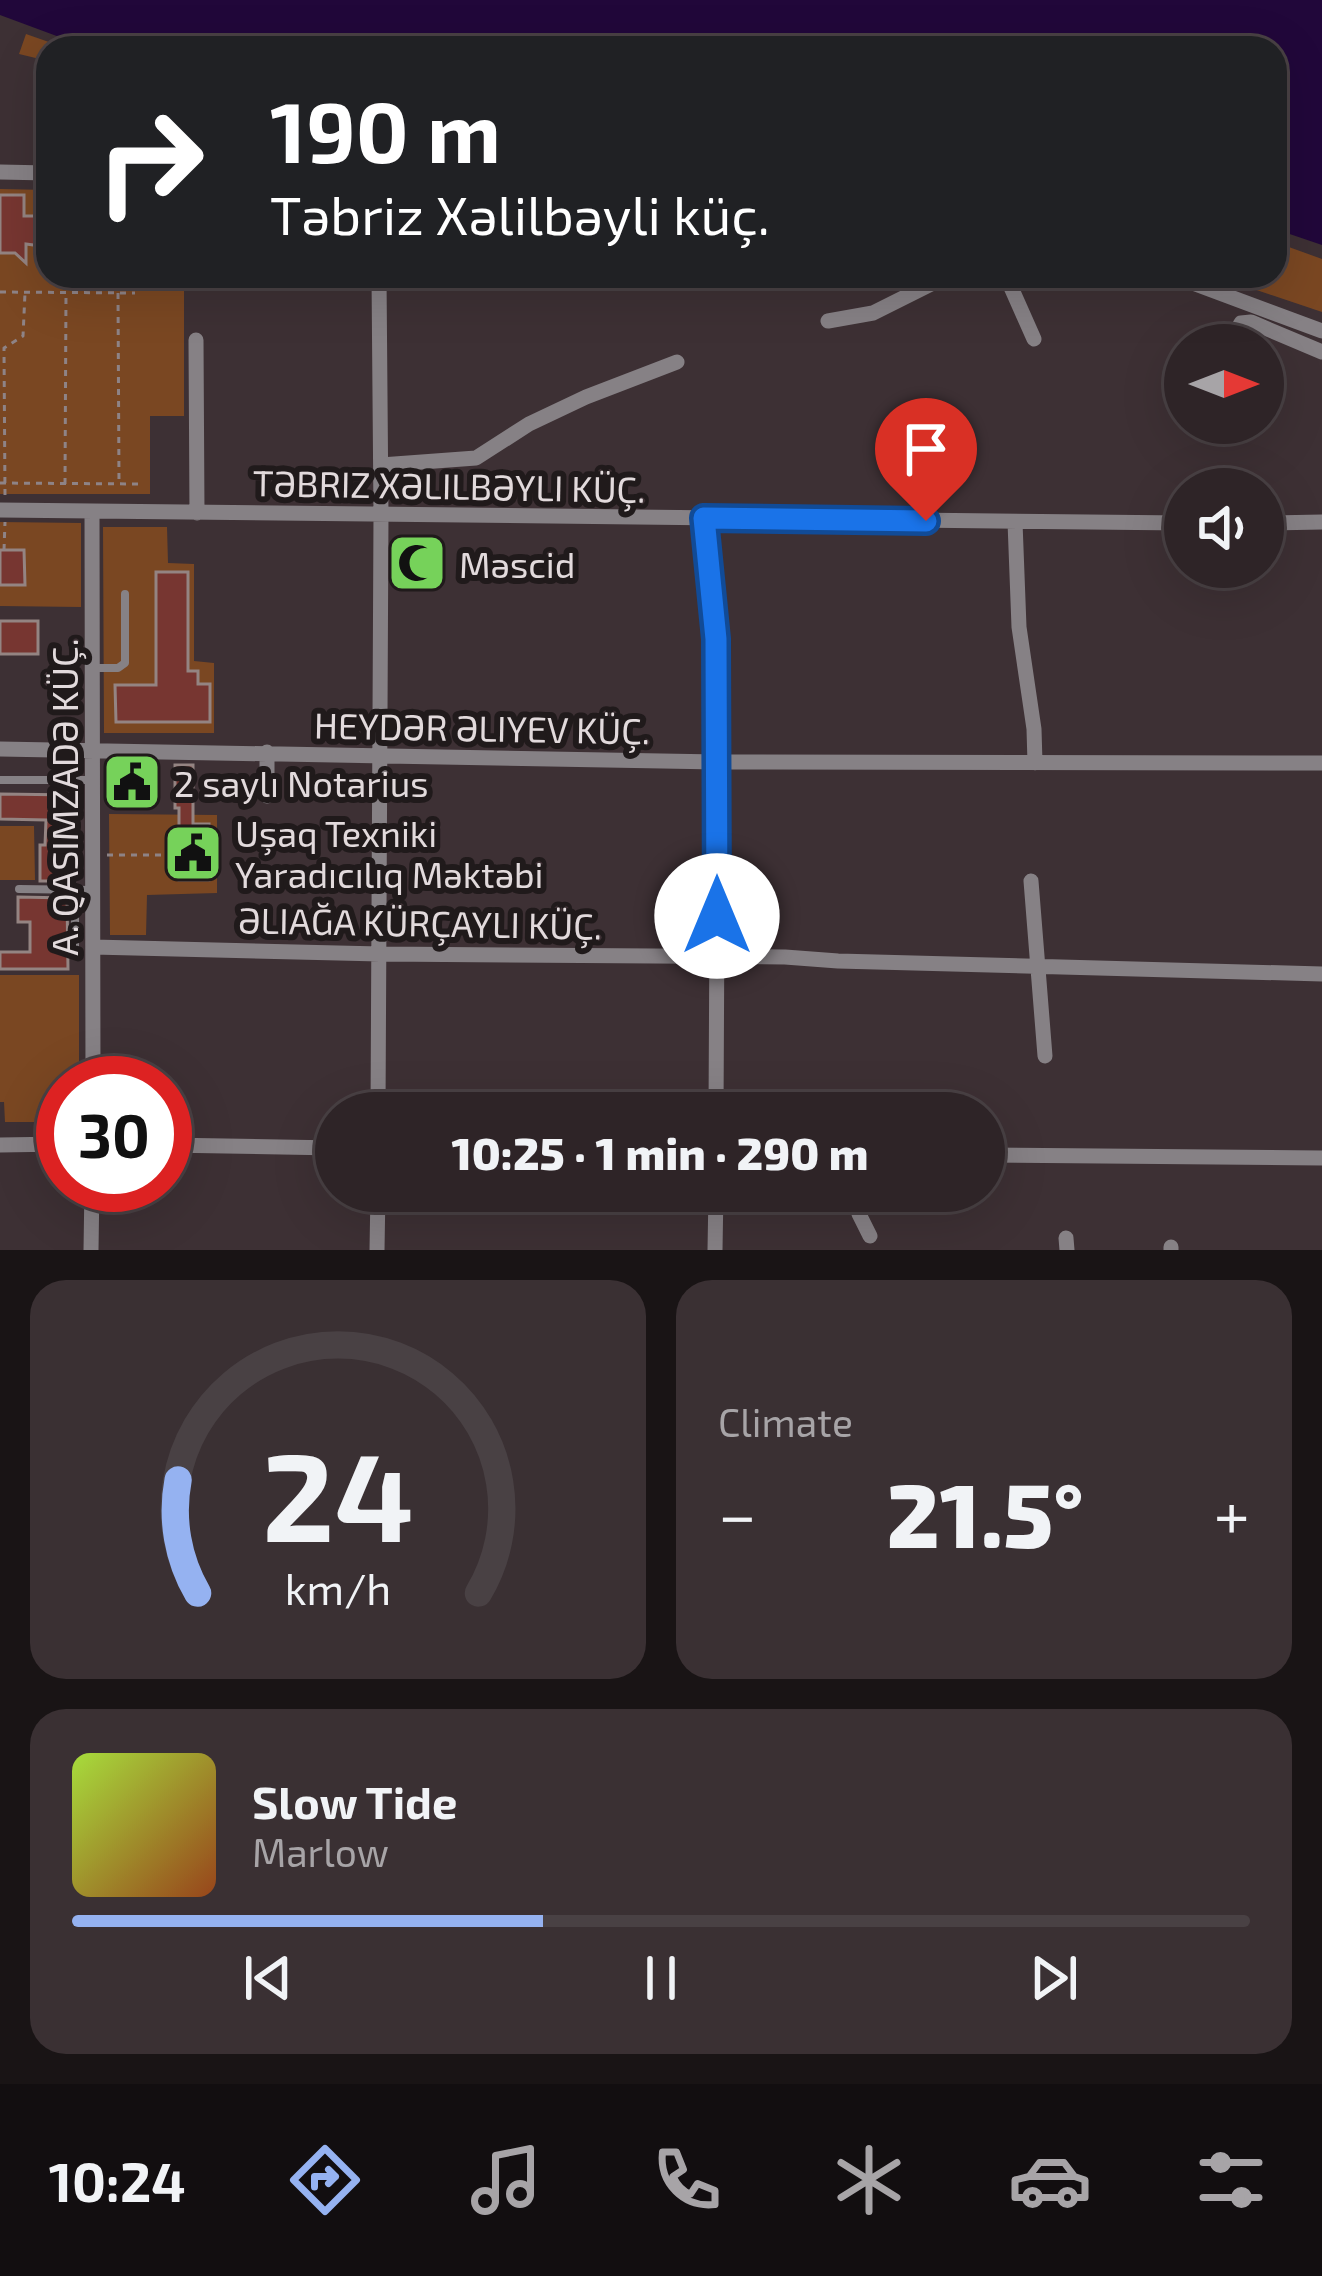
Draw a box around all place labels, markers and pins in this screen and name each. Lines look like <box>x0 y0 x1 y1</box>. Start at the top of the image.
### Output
pin <box>875 398 977 521</box>
mosque icon: Məscid <box>386 532 448 594</box>
place label: Məscid <box>459 542 575 585</box>
public building icon: 2 saylı Notarius <box>101 751 163 813</box>
place label: 2 saylı Notarius <box>174 761 428 804</box>
place label: Uşaq Texniki Yaradıcılıq Məktəbi <box>235 811 544 895</box>
public building icon: Uşaq Texniki Yaradıcılıq Məktəbi <box>162 822 224 884</box>

